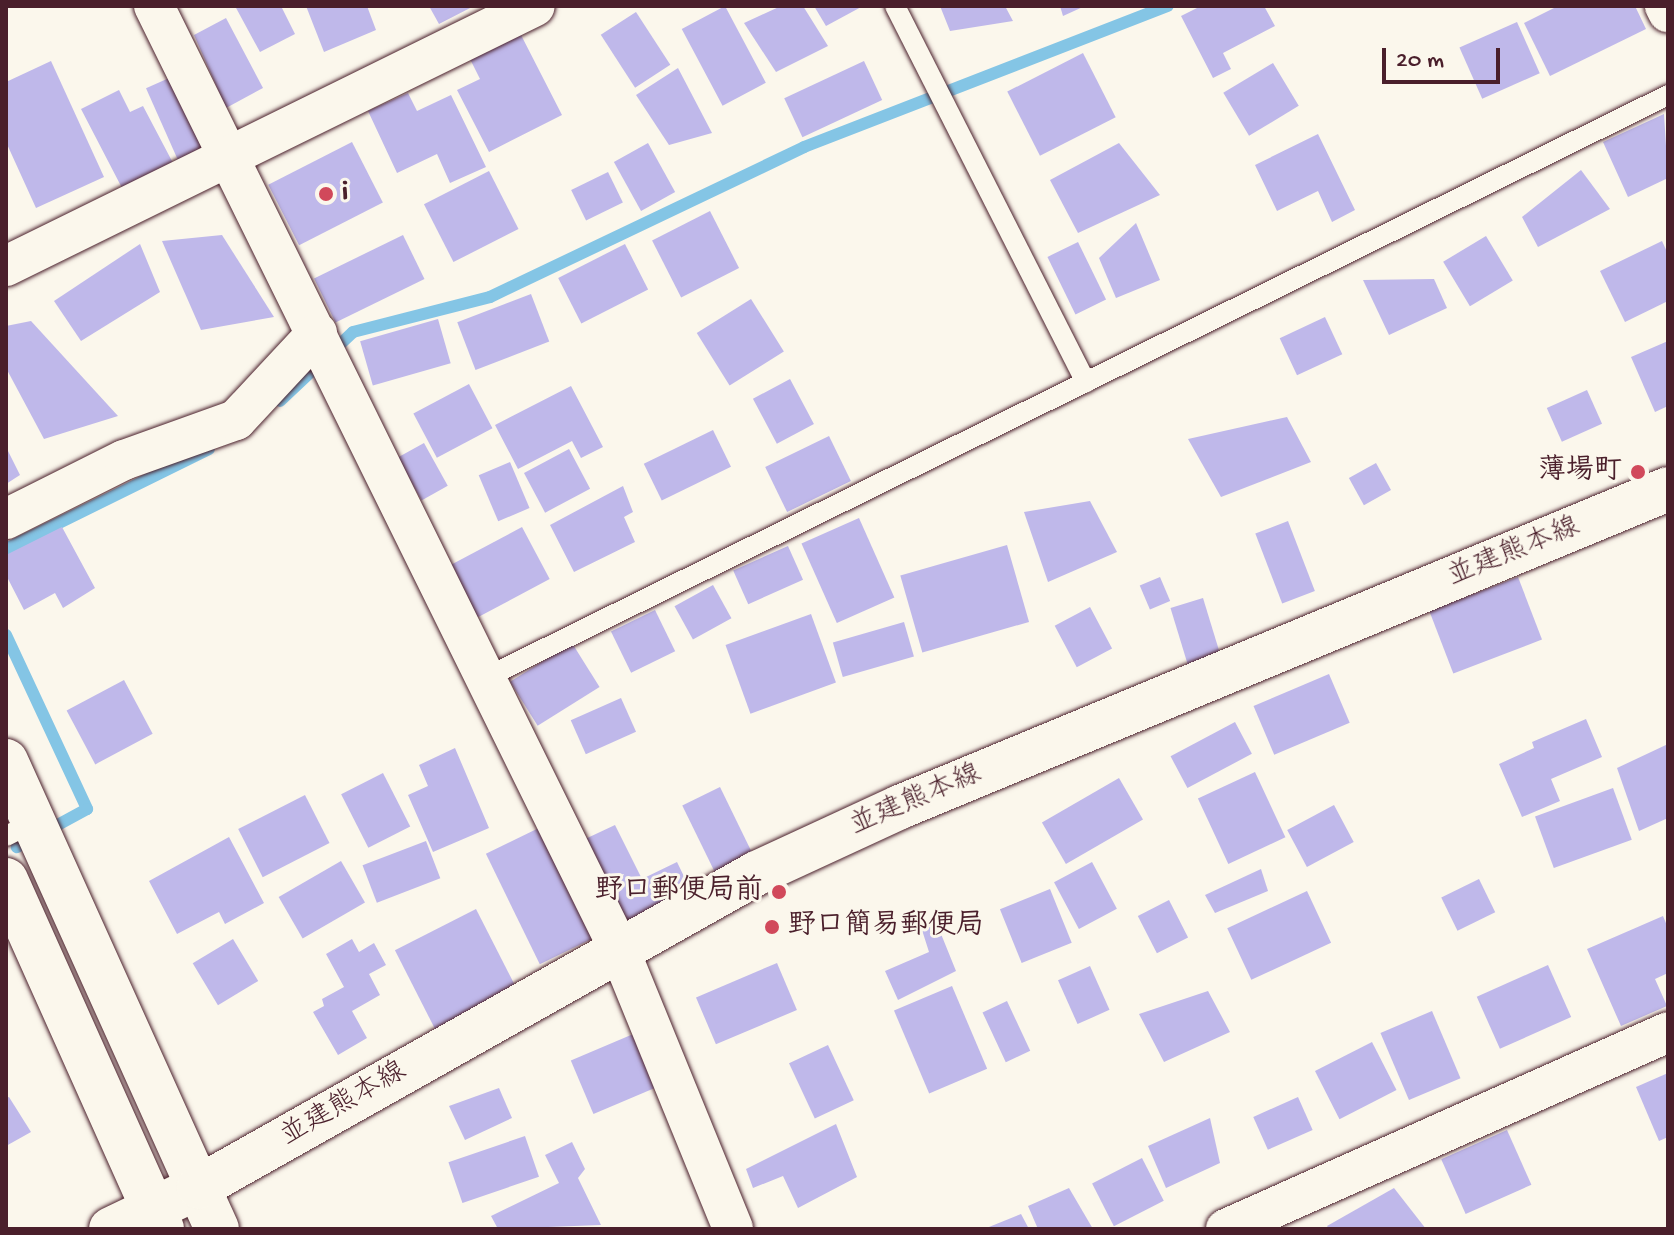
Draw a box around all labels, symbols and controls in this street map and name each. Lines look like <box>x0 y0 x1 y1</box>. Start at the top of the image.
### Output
scale bar <box>1386 32 1504 82</box>
text: 20 m <box>1396 47 1444 76</box>
place label: i <box>342 177 348 211</box>
marker: i <box>317 185 335 203</box>
place label: 薄場町 <box>1538 455 1622 489</box>
marker: 薄場町 <box>1629 463 1647 481</box>
street label: 並建熊本線 <box>1443 511 1585 595</box>
street label: 並建熊本線 <box>845 758 987 844</box>
place label: 野口郵便局前 <box>595 875 763 909</box>
marker: 野口郵便局前 <box>770 883 788 901</box>
place label: 野口簡易郵便局 <box>788 910 984 944</box>
marker: 野口簡易郵便局 <box>763 918 781 936</box>
street label: 並建熊本線 <box>275 1055 413 1155</box>

